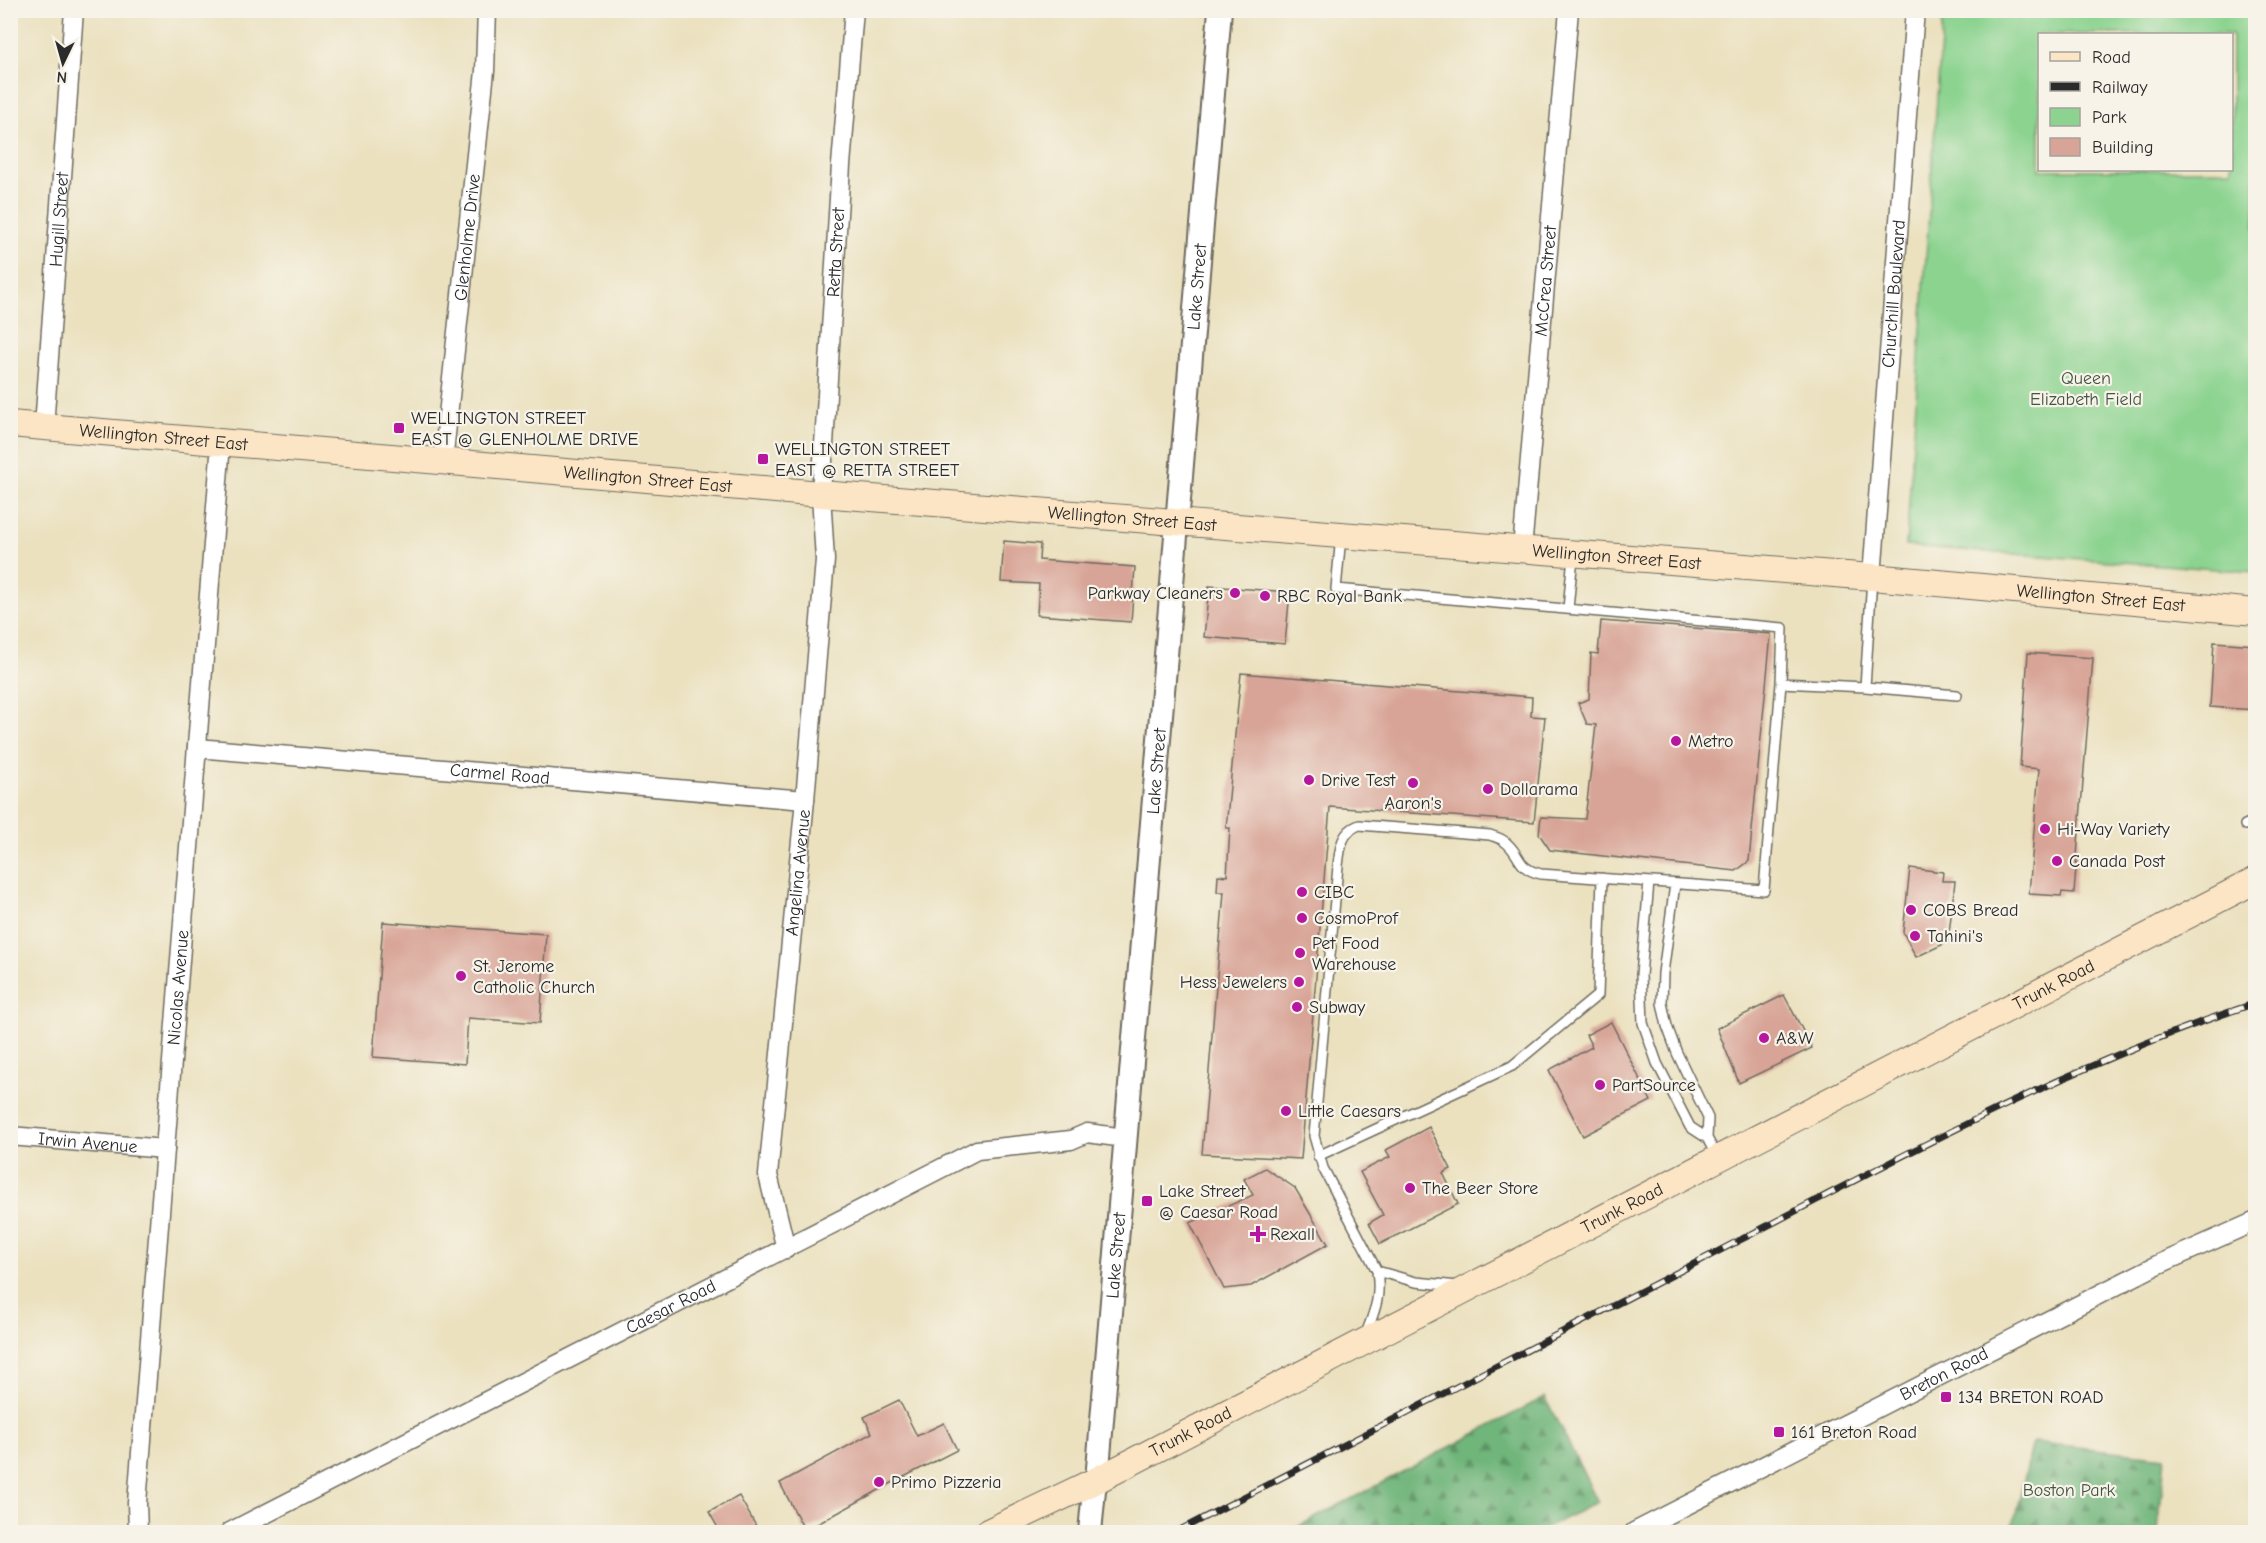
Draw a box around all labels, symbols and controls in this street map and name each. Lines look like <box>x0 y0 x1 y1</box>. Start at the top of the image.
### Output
north arrow <box>33 33 93 93</box>
legend <box>2038 33 2233 171</box>
text: Road <box>2092 47 2131 68</box>
text: N <box>56 68 68 86</box>
text: Railway <box>2092 77 2149 98</box>
text: Park <box>2092 107 2127 128</box>
text: Building <box>2092 137 2154 158</box>
street label: Hugill Street <box>46 171 73 268</box>
street label: Glenholme Drive <box>450 173 485 302</box>
street label: Retta Street <box>823 206 849 298</box>
street label: Churchill Boulevard <box>1878 219 1910 369</box>
street label: McCrea Street <box>1531 224 1561 337</box>
street label: Lake Street <box>1183 242 1211 331</box>
park label: Queen Elizabeth Field <box>2030 368 2142 410</box>
place label: WELLINGTON STREET EAST @ GLENHOLME DRIVE <box>411 408 639 450</box>
street label: Wellington Street East <box>78 420 249 456</box>
marker: WELLINGTON STREET EAST @ GLENHOLME DRIVE <box>392 421 406 435</box>
place label: WELLINGTON STREET EAST @ RETTA STREET <box>775 439 960 481</box>
marker: WELLINGTON STREET EAST @ RETTA STREET <box>756 452 770 466</box>
street label: Wellington Street East <box>562 462 734 497</box>
street label: Wellington Street East <box>1047 502 1218 536</box>
street label: Wellington Street East <box>1531 540 1702 575</box>
street label: Wellington Street East <box>2016 580 2187 617</box>
place label: Parkway Cleaners <box>1088 583 1223 604</box>
marker: Parkway Cleaners <box>1228 586 1242 600</box>
place label: RBC Royal Bank <box>1277 586 1402 607</box>
marker: RBC Royal Bank <box>1258 589 1272 603</box>
street label: Lake Street <box>1143 726 1171 815</box>
place label: Metro <box>1688 731 1734 752</box>
marker: Metro <box>1669 734 1683 748</box>
street label: Carmel Road <box>449 760 551 789</box>
place label: Drive Test <box>1321 770 1396 791</box>
marker: Drive Test <box>1302 773 1316 787</box>
marker: Aaron's <box>1406 776 1420 790</box>
place label: Dollarama <box>1500 779 1578 800</box>
marker: Dollarama <box>1481 782 1495 796</box>
place label: Aaron's <box>1384 793 1442 814</box>
street label: Angelina Avenue <box>782 808 815 937</box>
place label: Hi-Way Variety <box>2057 819 2171 840</box>
marker: Hi-Way Variety <box>2038 822 2052 836</box>
place label: Canada Post <box>2069 851 2166 872</box>
marker: Canada Post <box>2050 854 2064 868</box>
place label: CIBC <box>1314 882 1354 903</box>
marker: CIBC <box>1295 885 1309 899</box>
place label: COBS Bread <box>1923 900 2019 921</box>
marker: COBS Bread <box>1904 903 1918 917</box>
place label: CosmoProf <box>1314 908 1399 929</box>
marker: CosmoProf <box>1295 911 1309 925</box>
place label: Tahini's <box>1927 926 1983 947</box>
street label: Nicolas Avenue <box>163 929 193 1046</box>
marker: Tahini's <box>1908 929 1922 943</box>
place label: Pet Food Warehouse <box>1312 933 1396 975</box>
marker: Pet Food Warehouse <box>1293 946 1307 960</box>
street label: Trunk Road <box>2009 955 2098 1015</box>
place label: St. Jerome Catholic Church <box>473 956 595 998</box>
marker: St. Jerome Catholic Church <box>454 969 468 983</box>
place label: Hess Jewelers <box>1180 972 1287 993</box>
marker: Hess Jewelers <box>1292 975 1306 989</box>
place label: Subway <box>1309 997 1366 1018</box>
marker: Subway <box>1290 1000 1304 1014</box>
place label: A&W <box>1776 1028 1814 1049</box>
marker: A&W <box>1757 1031 1771 1045</box>
place label: PartSource <box>1612 1075 1696 1096</box>
marker: PartSource <box>1593 1078 1607 1092</box>
place label: Little Caesars <box>1298 1101 1401 1122</box>
marker: Little Caesars <box>1279 1104 1293 1118</box>
street label: Irwin Avenue <box>37 1128 138 1158</box>
place label: The Beer Store <box>1422 1178 1538 1199</box>
street label: Trunk Road <box>1578 1179 1667 1238</box>
place label: Lake Street @ Caesar Road <box>1159 1181 1278 1223</box>
marker: The Beer Store <box>1403 1181 1417 1195</box>
marker: Lake Street @ Caesar Road <box>1140 1194 1154 1208</box>
street label: Lake Street <box>1102 1211 1130 1299</box>
place label: Rexall <box>1270 1224 1315 1245</box>
marker: Rexall <box>1251 1227 1265 1241</box>
street label: Caesar Road <box>622 1275 719 1339</box>
street label: Breton Road <box>1897 1343 1992 1405</box>
place label: 134 BRETON ROAD <box>1958 1387 2104 1408</box>
marker: 134 BRETON ROAD <box>1939 1390 1953 1404</box>
street label: Trunk Road <box>1146 1402 1235 1462</box>
place label: 161 Breton Road <box>1791 1422 1917 1443</box>
marker: 161 Breton Road <box>1772 1425 1786 1439</box>
place label: Primo Pizzeria <box>891 1472 1002 1493</box>
marker: Primo Pizzeria <box>872 1475 886 1489</box>
park label: Boston Park <box>2023 1480 2116 1501</box>

